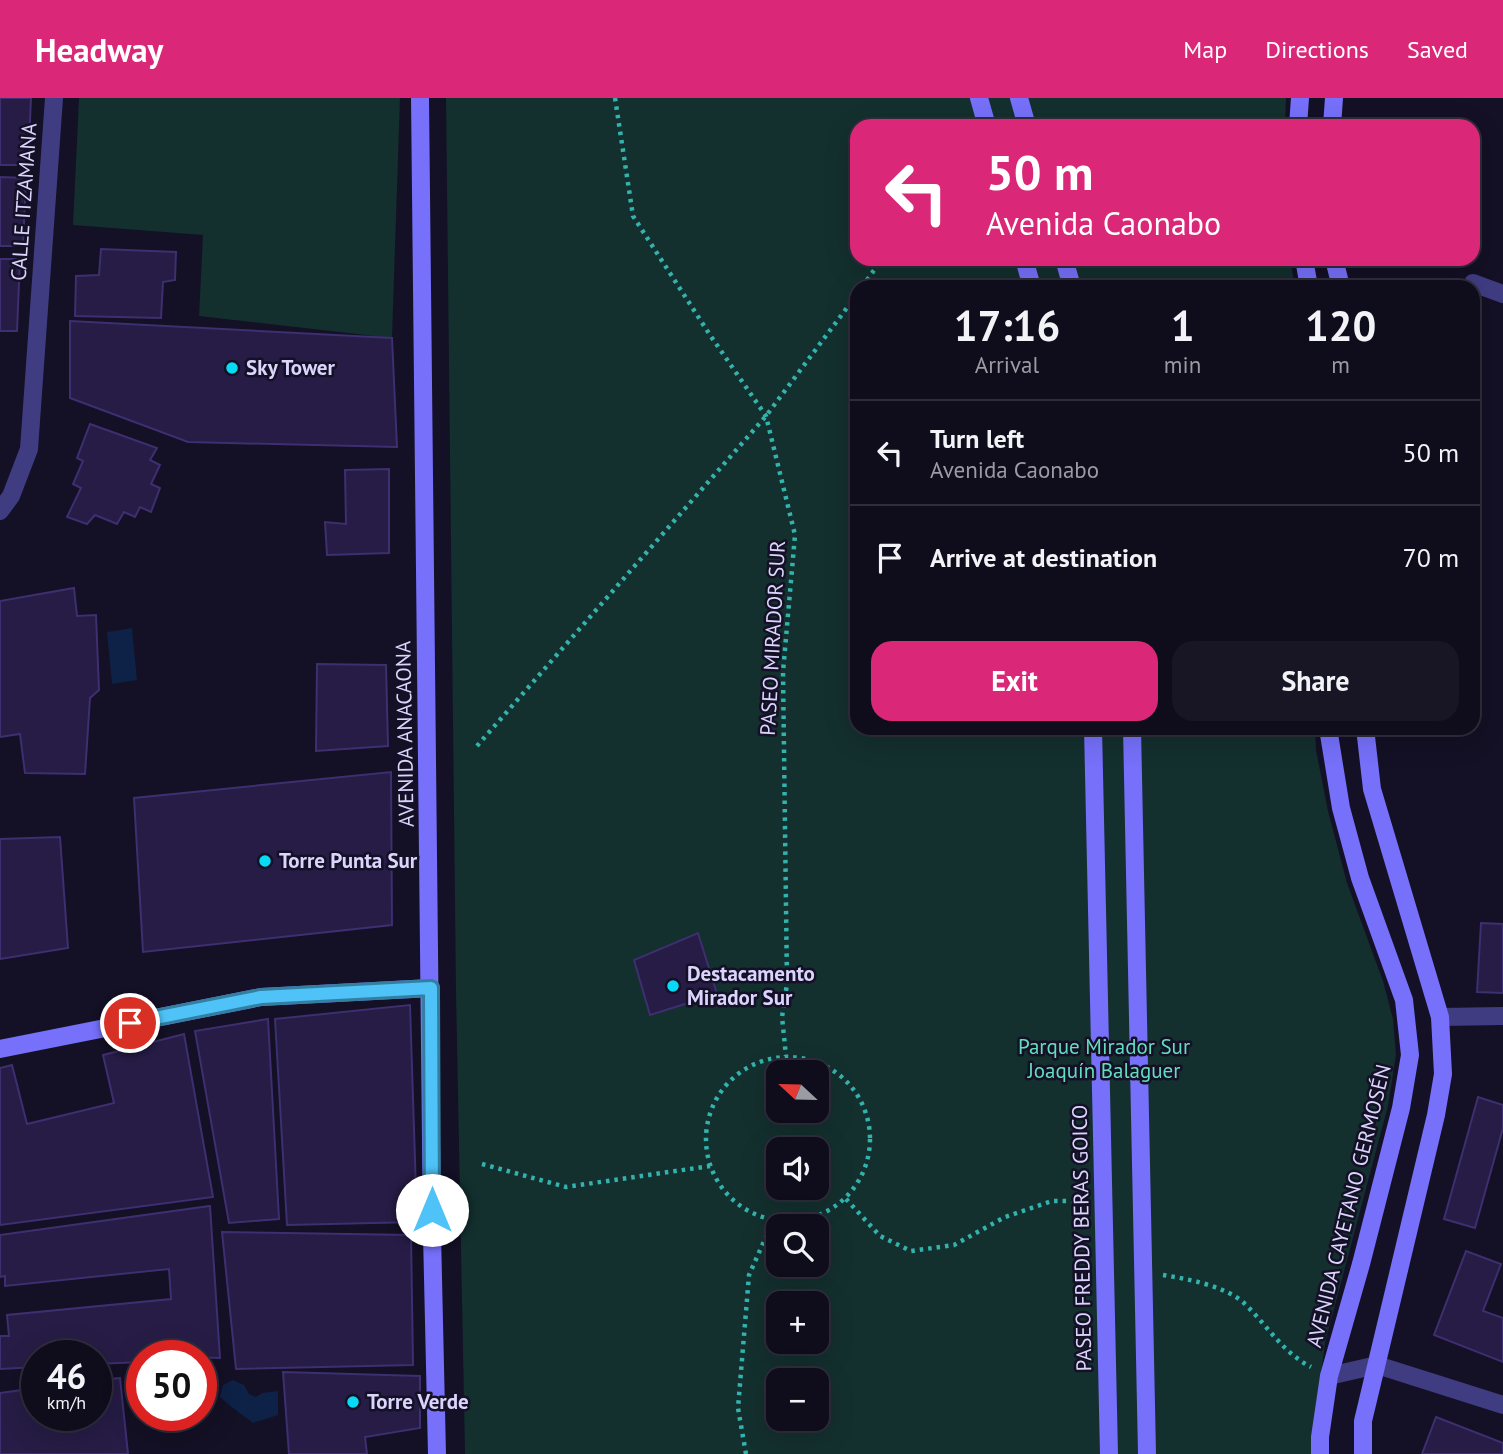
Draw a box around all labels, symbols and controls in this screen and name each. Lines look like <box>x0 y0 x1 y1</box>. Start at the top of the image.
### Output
text: Headway <box>35 28 163 71</box>
text: Map <box>1183 34 1227 65</box>
text: Directions <box>1265 34 1369 65</box>
text: Saved <box>1407 34 1468 65</box>
street label: CALLE ITZAMANA <box>5 121 43 282</box>
text: 50 m <box>986 140 1093 204</box>
icon: left <box>871 147 962 238</box>
text: Avenida Caonabo <box>986 202 1221 244</box>
text: 17:16 <box>954 298 1060 353</box>
text: 1 <box>1171 298 1194 353</box>
text: 120 <box>1305 298 1376 353</box>
text: Arrival <box>975 350 1039 379</box>
text: min <box>1164 350 1201 379</box>
text: m <box>1331 350 1350 379</box>
place label: Sky Tower <box>246 354 336 381</box>
marker: Sky Tower <box>224 360 240 376</box>
text: Turn left <box>930 422 1024 455</box>
icon: left <box>871 434 909 472</box>
text: 50 m <box>1403 436 1459 469</box>
text: Avenida Caonabo <box>930 455 1099 484</box>
icon: arrive <box>871 539 909 577</box>
street label: PASEO MIRADOR SUR <box>754 540 791 736</box>
text: Arrive at destination <box>930 541 1157 574</box>
text: 70 m <box>1403 541 1459 574</box>
street label: AVENIDA ANACAONA <box>389 640 420 827</box>
button: Exit <box>871 641 1158 721</box>
button: Share <box>1172 641 1459 721</box>
place label: Torre Punta Sur <box>279 847 418 874</box>
marker: Torre Punta Sur <box>257 853 273 869</box>
place label: Destacamento Mirador Sur <box>687 960 815 1011</box>
marker: Destacamento Mirador Sur <box>665 978 681 994</box>
pin <box>100 993 160 1053</box>
icon: arrive <box>111 1004 149 1042</box>
park label: Parque Mirador Sur Joaquín Balaguer <box>1018 1033 1190 1084</box>
north arrow <box>766 1060 830 1124</box>
map controls <box>766 1060 829 1431</box>
street label: AVENIDA CAYETANO GERMOSÉN <box>1300 1061 1397 1350</box>
street label: PASEO FREDDY BERAS GOICO <box>1066 1104 1097 1372</box>
button: sound <box>766 1137 829 1200</box>
position arrow <box>395 1173 469 1247</box>
button: search <box>766 1214 829 1277</box>
button: + <box>766 1291 829 1354</box>
speed limit sign: 50 <box>126 1340 217 1431</box>
text: 46 <box>47 1353 86 1399</box>
button: − <box>766 1368 829 1431</box>
place label: Torre Verde <box>367 1388 469 1415</box>
text: km/h <box>47 1391 86 1414</box>
marker: Torre Verde <box>345 1394 361 1410</box>

